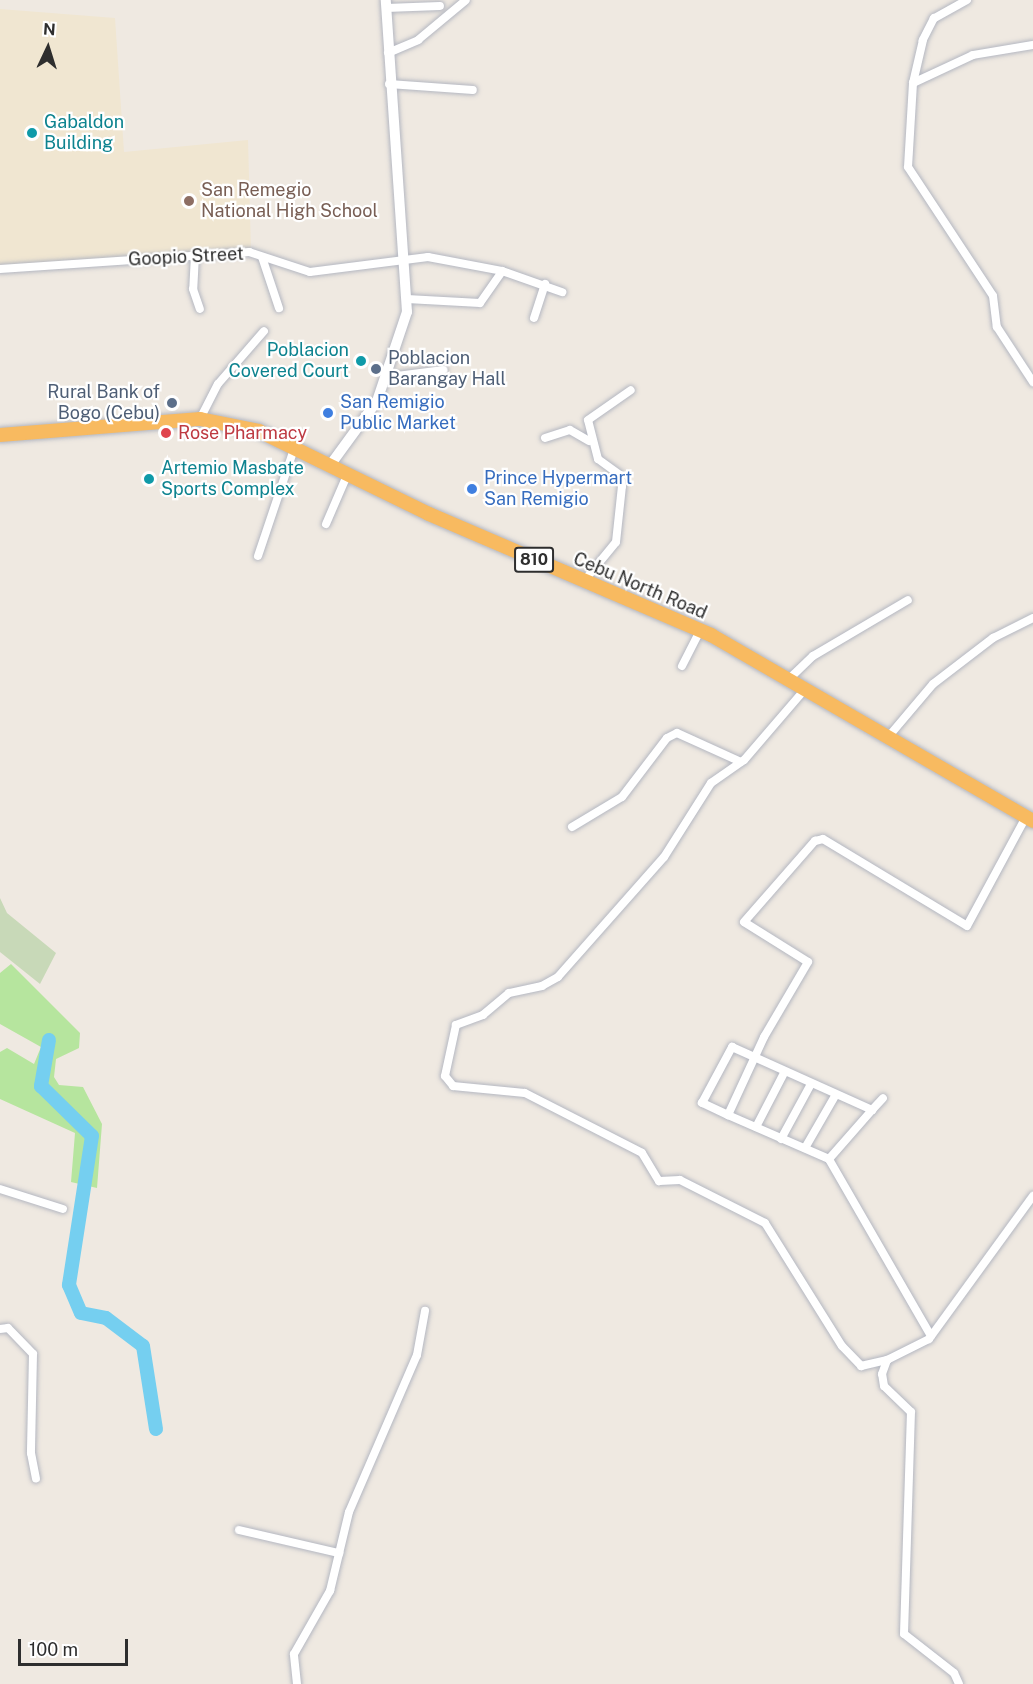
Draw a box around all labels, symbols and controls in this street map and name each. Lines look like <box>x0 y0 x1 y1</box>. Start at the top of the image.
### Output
north arrow <box>18 18 78 78</box>
text: N <box>42 20 56 39</box>
place label: Gabaldon Building <box>44 112 124 154</box>
marker: Gabaldon Building <box>25 126 39 140</box>
place label: San Remegio National High School <box>201 180 378 222</box>
marker: San Remegio National High School <box>182 194 196 208</box>
street label: Goopio Street <box>128 243 244 271</box>
place label: Poblacion Covered Court <box>228 340 349 382</box>
place label: Poblacion Barangay Hall <box>388 348 506 391</box>
marker: Poblacion Covered Court <box>354 354 368 368</box>
marker: Poblacion Barangay Hall <box>369 362 383 376</box>
place label: Rural Bank of Bogo (Cebu) <box>47 382 160 424</box>
place label: San Remigio Public Market <box>340 392 456 434</box>
marker: Rural Bank of Bogo (Cebu) <box>165 396 179 410</box>
marker: San Remigio Public Market <box>321 406 335 420</box>
place label: Rose Pharmacy <box>178 422 307 444</box>
marker: Rose Pharmacy <box>159 426 173 440</box>
place label: Artemio Masbate Sports Complex <box>161 458 304 500</box>
place label: Prince Hypermart San Remigio <box>484 468 632 510</box>
marker: Artemio Masbate Sports Complex <box>142 472 156 486</box>
marker: Prince Hypermart San Remigio <box>465 482 479 496</box>
road number: 810 <box>513 547 555 573</box>
street label: Cebu North Road <box>570 548 710 624</box>
scale bar <box>21 1627 130 1665</box>
text: 100 m <box>29 1639 78 1660</box>

